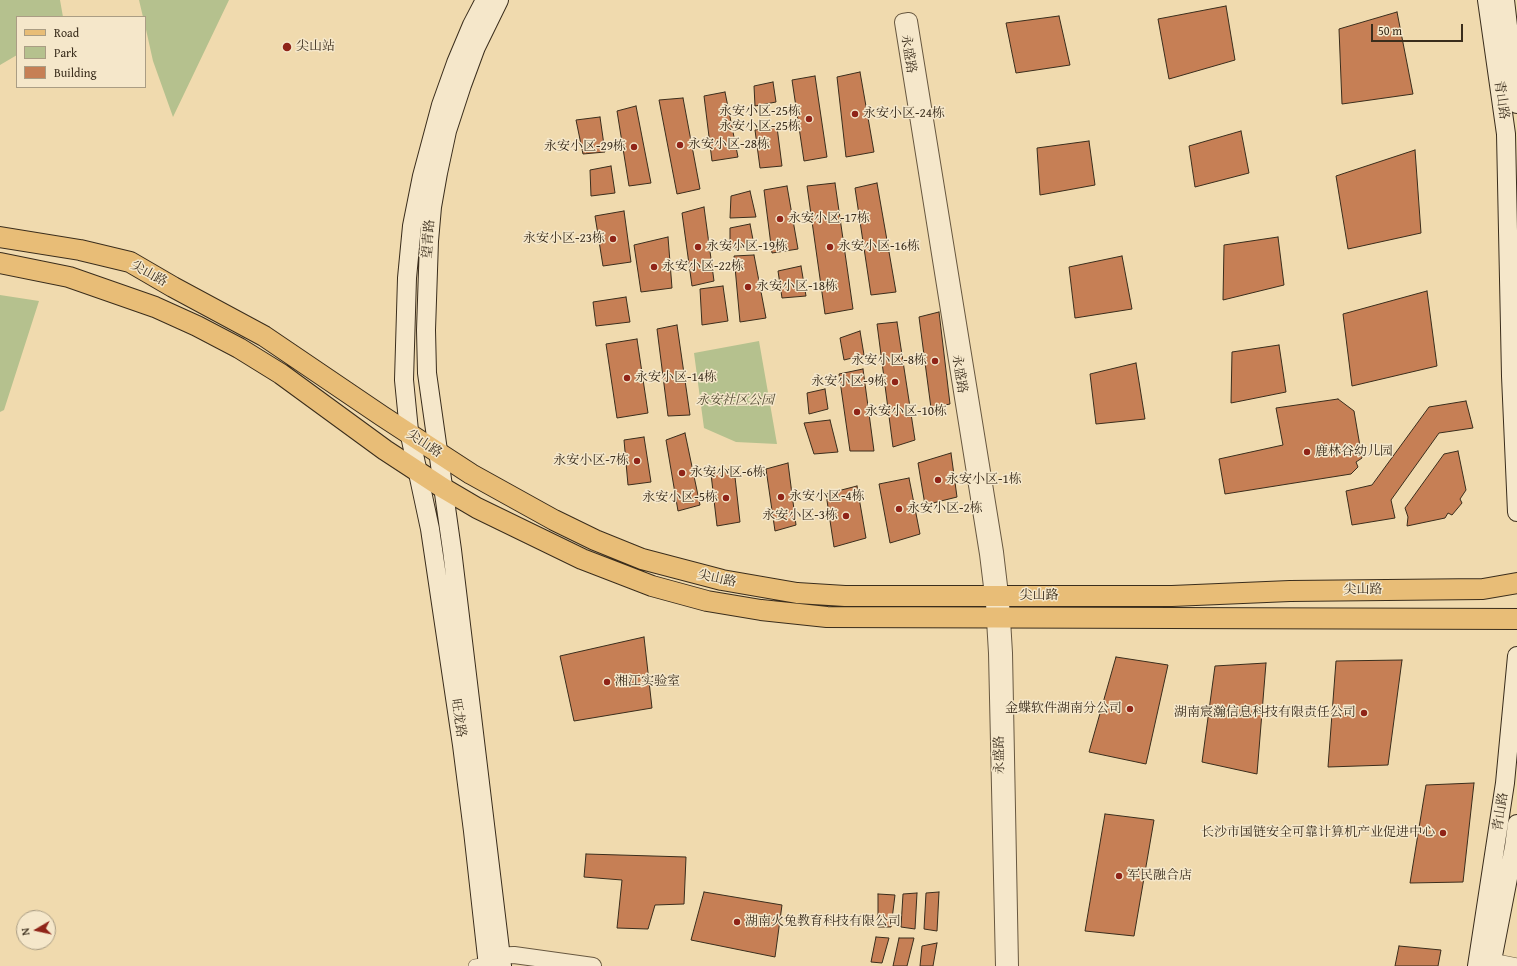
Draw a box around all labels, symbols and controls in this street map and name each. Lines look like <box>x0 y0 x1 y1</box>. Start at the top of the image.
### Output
legend <box>16 16 146 88</box>
scale bar <box>1373 16 1465 42</box>
text: 50 m <box>1378 22 1402 39</box>
text: Road <box>54 24 79 41</box>
street label: 永盛路 <box>897 34 919 74</box>
place label: 尖山站 <box>296 39 335 55</box>
marker: 尖山站 <box>281 41 293 53</box>
text: Park <box>54 44 77 61</box>
text: Building <box>54 64 97 81</box>
street label: 青山路 <box>1491 80 1511 120</box>
place label: 永安小区-25栋 永安小区-25栋 <box>719 104 801 135</box>
place label: 永安小区-24栋 <box>863 106 945 122</box>
marker: 永安小区-24栋 <box>850 109 860 119</box>
marker: 永安小区-25栋 永安小区-25栋 <box>804 114 814 124</box>
place label: 永安小区-28栋 <box>688 137 770 153</box>
place label: 永安小区-29栋 <box>544 139 626 155</box>
marker: 永安小区-28栋 <box>675 140 685 150</box>
marker: 永安小区-29栋 <box>629 142 639 152</box>
place label: 永安小区-17栋 <box>788 211 870 227</box>
marker: 永安小区-17栋 <box>775 214 785 224</box>
street label: 望青路 <box>420 219 438 259</box>
place label: 永安小区-23栋 <box>523 231 605 247</box>
marker: 永安小区-23栋 <box>608 234 618 244</box>
place label: 永安小区-19栋 <box>706 239 788 255</box>
place label: 永安小区-16栋 <box>838 239 920 255</box>
marker: 永安小区-19栋 <box>693 242 703 252</box>
marker: 永安小区-16栋 <box>825 242 835 252</box>
street label: 尖山路 <box>128 258 170 290</box>
place label: 永安小区-22栋 <box>662 259 744 275</box>
marker: 永安小区-22栋 <box>649 262 659 272</box>
place label: 永安小区-18栋 <box>756 279 838 295</box>
marker: 永安小区-18栋 <box>743 282 753 292</box>
place label: 永安小区-8栋 <box>851 353 927 369</box>
street label: 永盛路 <box>948 354 970 394</box>
marker: 永安小区-8栋 <box>930 356 940 366</box>
place label: 永安小区-14栋 <box>635 370 717 386</box>
marker: 永安小区-14栋 <box>622 373 632 383</box>
place label: 永安小区-9栋 <box>811 374 887 390</box>
marker: 永安小区-9栋 <box>890 377 900 387</box>
park label: 永安社区公园 <box>696 393 774 409</box>
place label: 永安小区-10栋 <box>865 404 947 420</box>
marker: 永安小区-10栋 <box>852 407 862 417</box>
street label: 尖山路 <box>403 427 445 461</box>
place label: 鹿林谷幼儿园 <box>1315 444 1393 460</box>
marker: 鹿林谷幼儿园 <box>1302 447 1312 457</box>
place label: 永安小区-7栋 <box>553 453 629 469</box>
marker: 永安小区-7栋 <box>632 456 642 466</box>
place label: 永安小区-6栋 <box>690 465 766 481</box>
marker: 永安小区-6栋 <box>677 468 687 478</box>
place label: 永安小区-1栋 <box>946 472 1022 488</box>
marker: 永安小区-1栋 <box>933 475 943 485</box>
place label: 永安小区-4栋 <box>789 489 865 505</box>
place label: 永安小区-5栋 <box>642 490 718 506</box>
marker: 永安小区-4栋 <box>776 492 786 502</box>
marker: 永安小区-5栋 <box>721 493 731 503</box>
place label: 永安小区-2栋 <box>907 501 983 517</box>
marker: 永安小区-2栋 <box>894 504 904 514</box>
place label: 永安小区-3栋 <box>762 508 838 524</box>
marker: 永安小区-3栋 <box>841 511 851 521</box>
street label: 尖山路 <box>696 567 738 591</box>
street label: 尖山路 <box>1343 582 1383 598</box>
street label: 尖山路 <box>1020 588 1058 604</box>
place label: 湘江实验室 <box>615 674 680 690</box>
marker: 湘江实验室 <box>602 677 612 687</box>
street label: 旺龙路 <box>448 698 468 738</box>
place label: 金蝶软件湖南分公司 <box>1005 701 1122 717</box>
marker: 金蝶软件湖南分公司 <box>1125 704 1135 714</box>
place label: 湖南宸瀚信息科技有限责任公司 <box>1174 705 1356 721</box>
marker: 湖南宸瀚信息科技有限责任公司 <box>1359 708 1369 718</box>
street label: 永盛路 <box>992 735 1008 775</box>
street label: 青山路 <box>1490 792 1512 832</box>
place label: 长沙市国链安全可靠计算机产业促进中心 <box>1201 825 1435 841</box>
marker: 长沙市国链安全可靠计算机产业促进中心 <box>1438 828 1448 838</box>
place label: 军民融合店 <box>1127 868 1192 884</box>
marker: 军民融合店 <box>1114 871 1124 881</box>
north arrow <box>16 910 56 950</box>
place label: 湖南火兔教育科技有限公司 <box>745 914 901 930</box>
marker: 湖南火兔教育科技有限公司 <box>732 917 742 927</box>
text: N <box>17 927 34 937</box>

